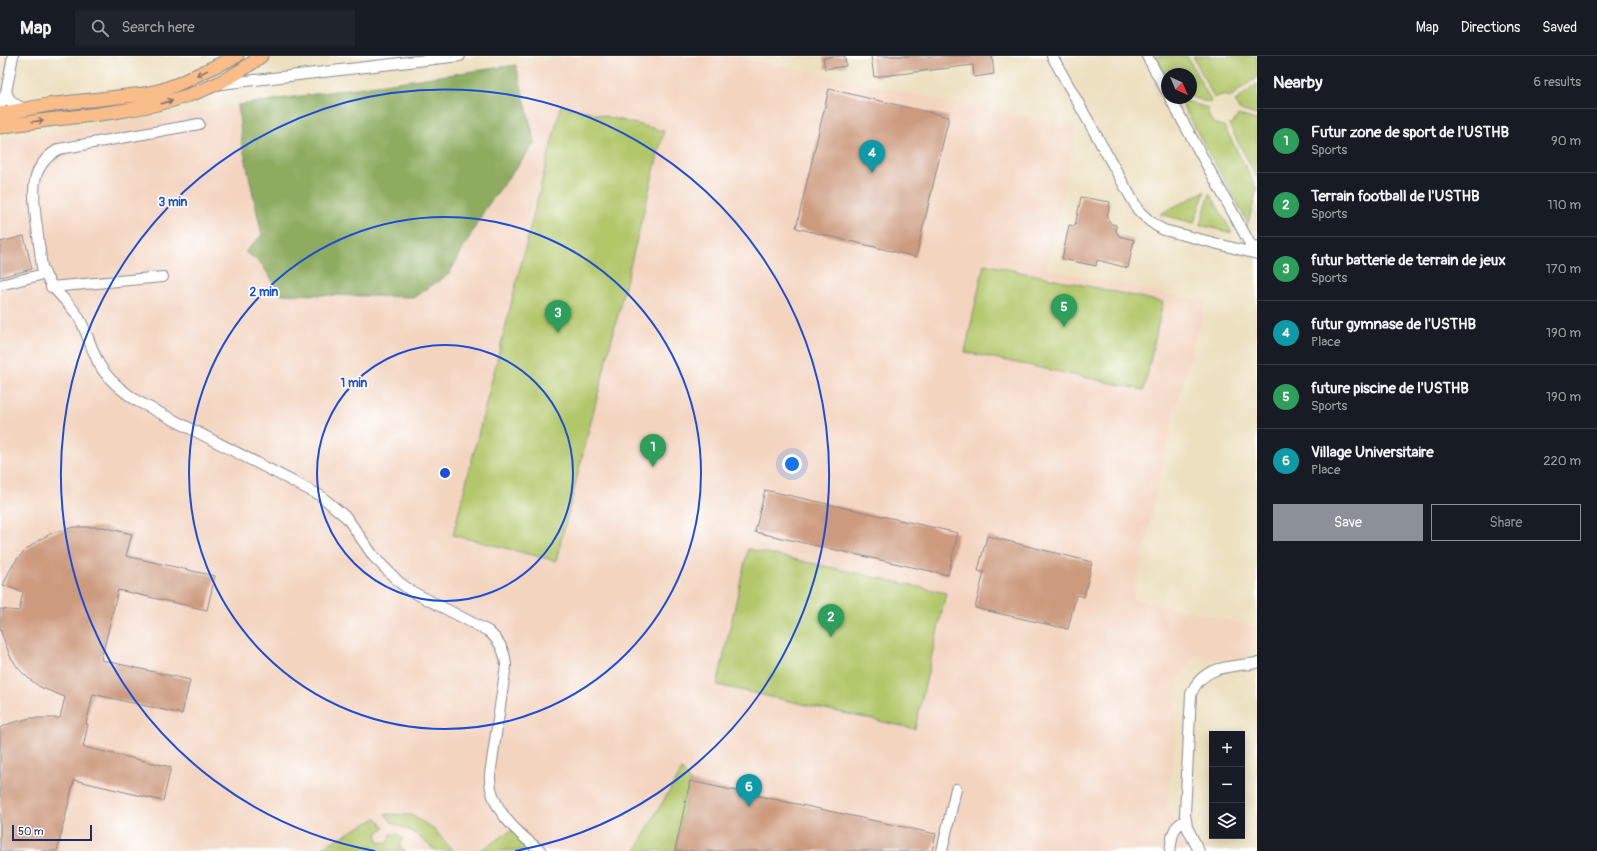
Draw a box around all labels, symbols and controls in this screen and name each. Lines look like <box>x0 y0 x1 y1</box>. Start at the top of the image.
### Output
search box <box>75 10 355 46</box>
text: Map <box>20 16 51 40</box>
icon: search <box>89 17 111 39</box>
text: Search here <box>121 18 195 37</box>
text: Map <box>1416 19 1439 36</box>
text: Directions <box>1461 19 1520 36</box>
text: Saved <box>1542 19 1577 36</box>
north arrow <box>1161 68 1197 104</box>
one-way arrow <box>196 70 208 77</box>
text: Nearby <box>1273 72 1322 93</box>
text: 6 results <box>1534 74 1581 90</box>
one-way arrow <box>160 98 173 105</box>
one-way arrow <box>32 117 45 125</box>
text: Futur zone de sport de l'USTHB <box>1311 123 1509 142</box>
text: 1 <box>1283 133 1289 149</box>
text: 90 m <box>1551 133 1581 149</box>
pin: 4 <box>859 140 885 173</box>
text: Sports <box>1311 142 1347 158</box>
text: Terrain football de l'USTHB <box>1311 187 1480 206</box>
text: 3 min <box>159 195 188 210</box>
text: 2 <box>1282 197 1290 213</box>
text: 110 m <box>1548 197 1581 213</box>
text: Sports <box>1311 206 1347 222</box>
text: futur batterie de terrain de jeux <box>1311 251 1506 270</box>
text: 3 <box>1282 261 1290 277</box>
text: 170 m <box>1546 261 1581 277</box>
text: Sports <box>1311 270 1347 286</box>
text: 2 min <box>250 285 279 300</box>
pin: 5 <box>1051 294 1077 327</box>
pin: 3 <box>545 300 571 333</box>
text: futur gymnase de l'USTHB <box>1311 315 1476 334</box>
text: 4 <box>1282 325 1290 341</box>
text: 190 m <box>1546 325 1581 341</box>
text: Place <box>1311 334 1340 350</box>
text: 1 min <box>341 376 368 391</box>
text: future piscine de l'USTHB <box>1311 379 1469 398</box>
text: 5 <box>1282 389 1290 405</box>
text: 190 m <box>1546 389 1581 405</box>
text: Sports <box>1311 398 1347 414</box>
pin: 1 <box>640 434 666 467</box>
text: Village Universitaire <box>1311 443 1434 462</box>
text: 6 <box>1282 453 1290 469</box>
text: 220 m <box>1543 453 1581 469</box>
your location <box>782 454 802 474</box>
text: Place <box>1311 462 1340 478</box>
centre of rings <box>438 466 452 480</box>
button: Save <box>1273 504 1423 541</box>
button: Share <box>1431 504 1581 541</box>
pin: 2 <box>818 604 844 637</box>
map controls <box>1209 731 1245 839</box>
button: + <box>1209 731 1245 767</box>
button: − <box>1209 767 1245 803</box>
pin: 6 <box>736 774 762 807</box>
button: layers <box>1209 803 1245 839</box>
scale bar <box>12 823 92 842</box>
text: 50 m <box>18 825 44 838</box>

